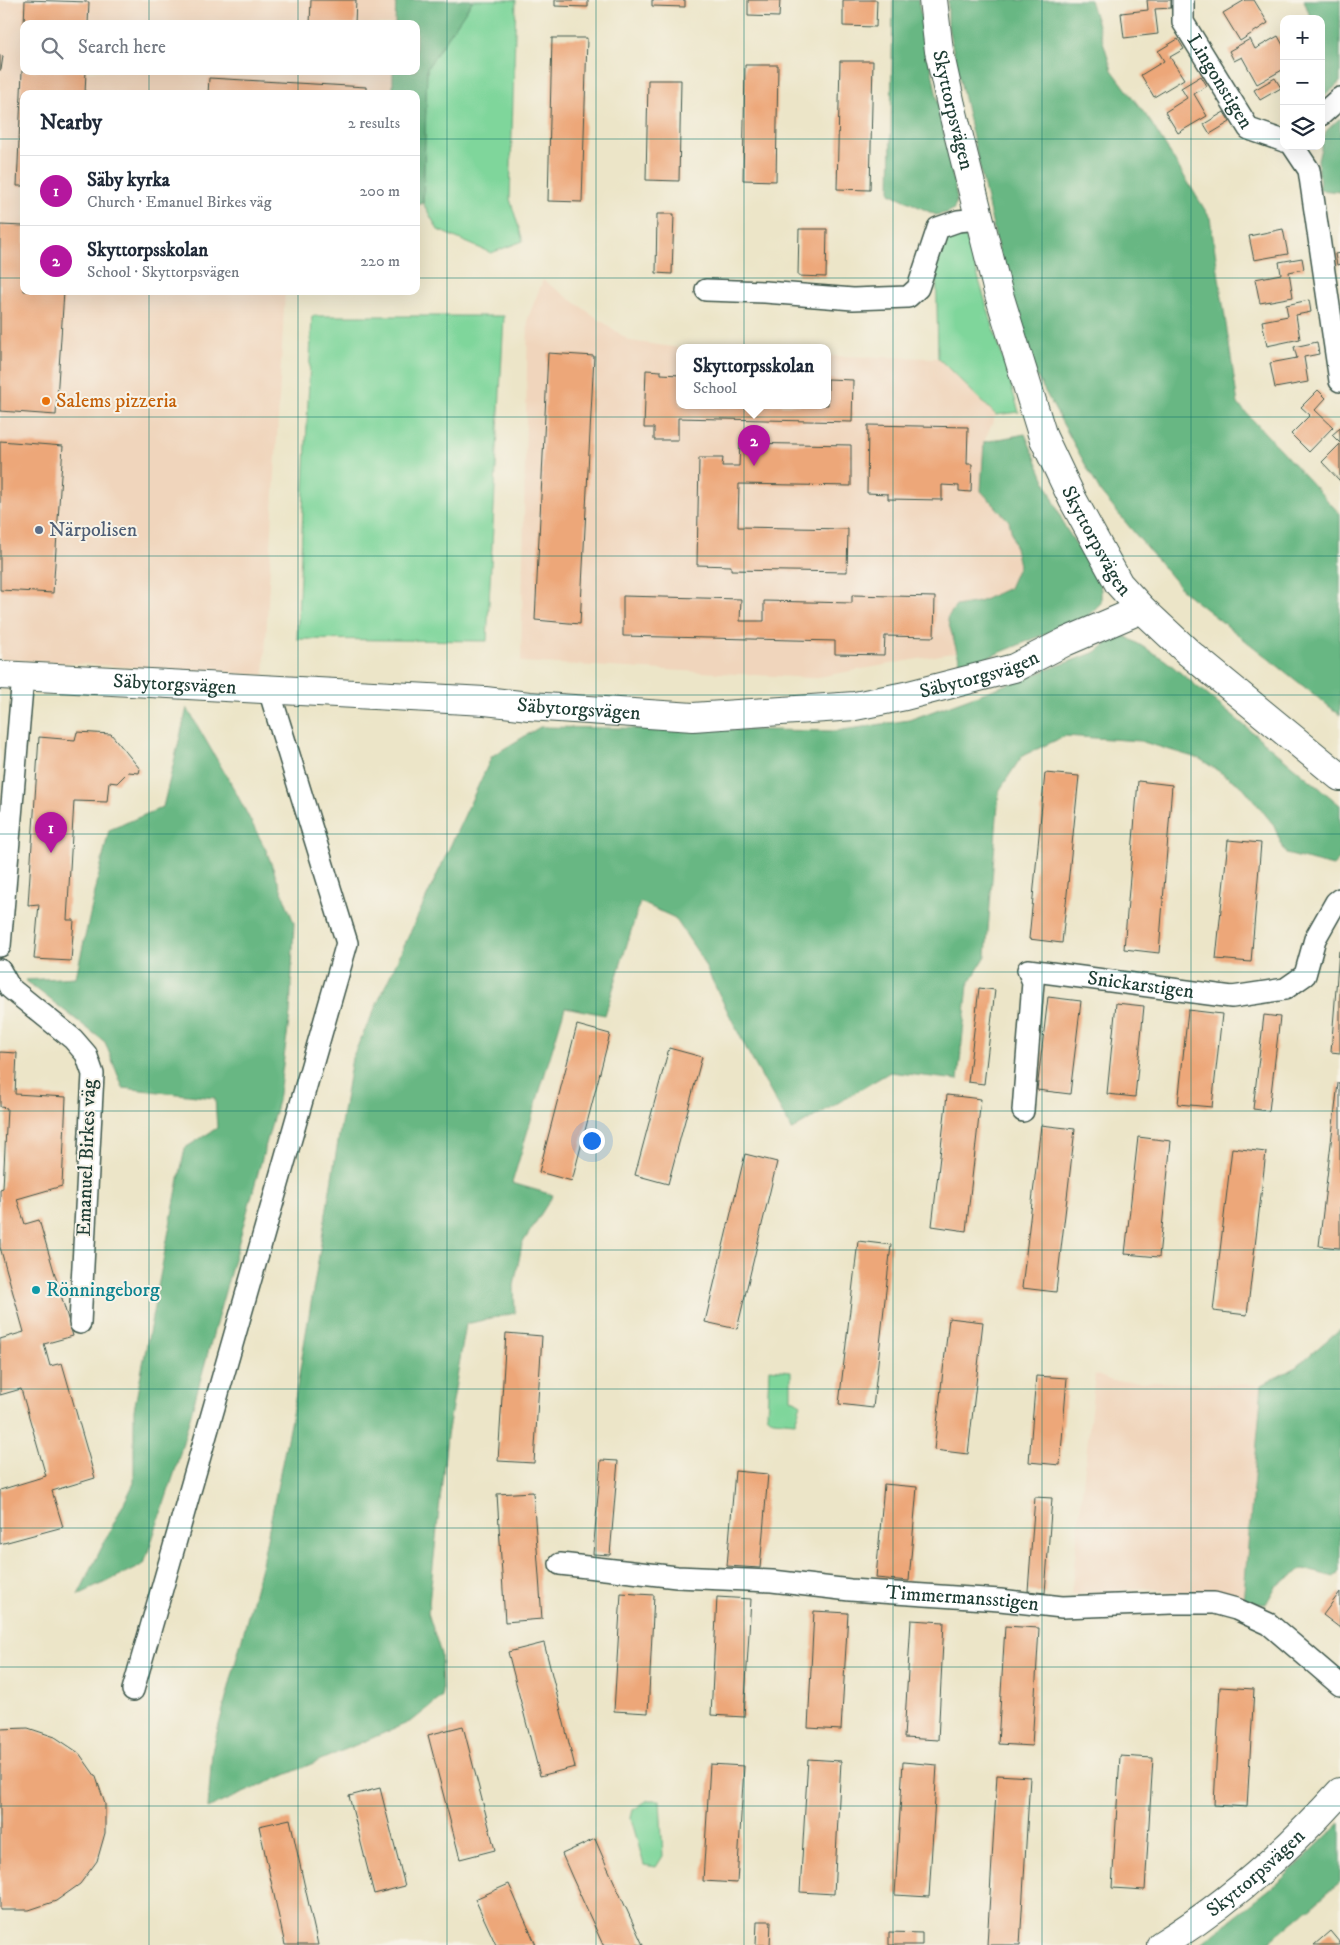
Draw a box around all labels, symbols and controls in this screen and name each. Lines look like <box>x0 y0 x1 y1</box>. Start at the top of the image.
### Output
map controls <box>1280 15 1325 150</box>
button: + <box>1280 15 1325 60</box>
search box <box>20 20 420 75</box>
street label: Lingonstigen <box>1181 30 1259 134</box>
icon: search <box>38 34 66 62</box>
text: Search here <box>78 36 166 59</box>
street label: Skyttorpsvägen <box>927 48 979 173</box>
button: − <box>1280 60 1325 105</box>
button: layers <box>1280 105 1325 150</box>
text: Nearby <box>40 110 102 136</box>
text: 2 results <box>348 113 400 133</box>
text: Säby kyrka <box>87 169 170 192</box>
text: 1 <box>53 181 59 201</box>
text: 200 m <box>359 181 400 201</box>
text: Church · Emanuel Birkes väg <box>87 192 271 212</box>
text: Skyttorpsskolan <box>87 239 208 262</box>
text: 2 <box>52 251 60 271</box>
text: 220 m <box>360 251 400 271</box>
text: School · Skyttorpsvägen <box>87 262 239 282</box>
popup <box>676 344 831 409</box>
text: Skyttorpsskolan <box>693 355 814 378</box>
text: School <box>693 378 737 398</box>
place label: Salems pizzeria <box>56 389 178 414</box>
marker: Salems pizzeria <box>40 395 52 407</box>
pin: 2 <box>738 425 770 466</box>
street label: Skyttorpsvägen <box>1056 482 1137 602</box>
place label: Närpolisen <box>49 518 138 543</box>
marker: Närpolisen <box>33 524 45 536</box>
street label: Säbytorgsvägen <box>917 645 1044 704</box>
street label: Säbytorgsvägen <box>112 669 238 700</box>
street label: Säbytorgsvägen <box>516 692 642 726</box>
pin: 1 <box>35 812 67 853</box>
street label: Snickarstigen <box>1086 965 1196 1004</box>
street label: Emanuel Birkes väg <box>72 1079 102 1237</box>
your location <box>579 1128 605 1154</box>
place label: Rönningeborg <box>46 1278 160 1303</box>
marker: Rönningeborg <box>30 1284 42 1296</box>
street label: Timmermansstigen <box>885 1580 1041 1617</box>
street label: Skyttorpsvägen <box>1201 1823 1311 1923</box>

